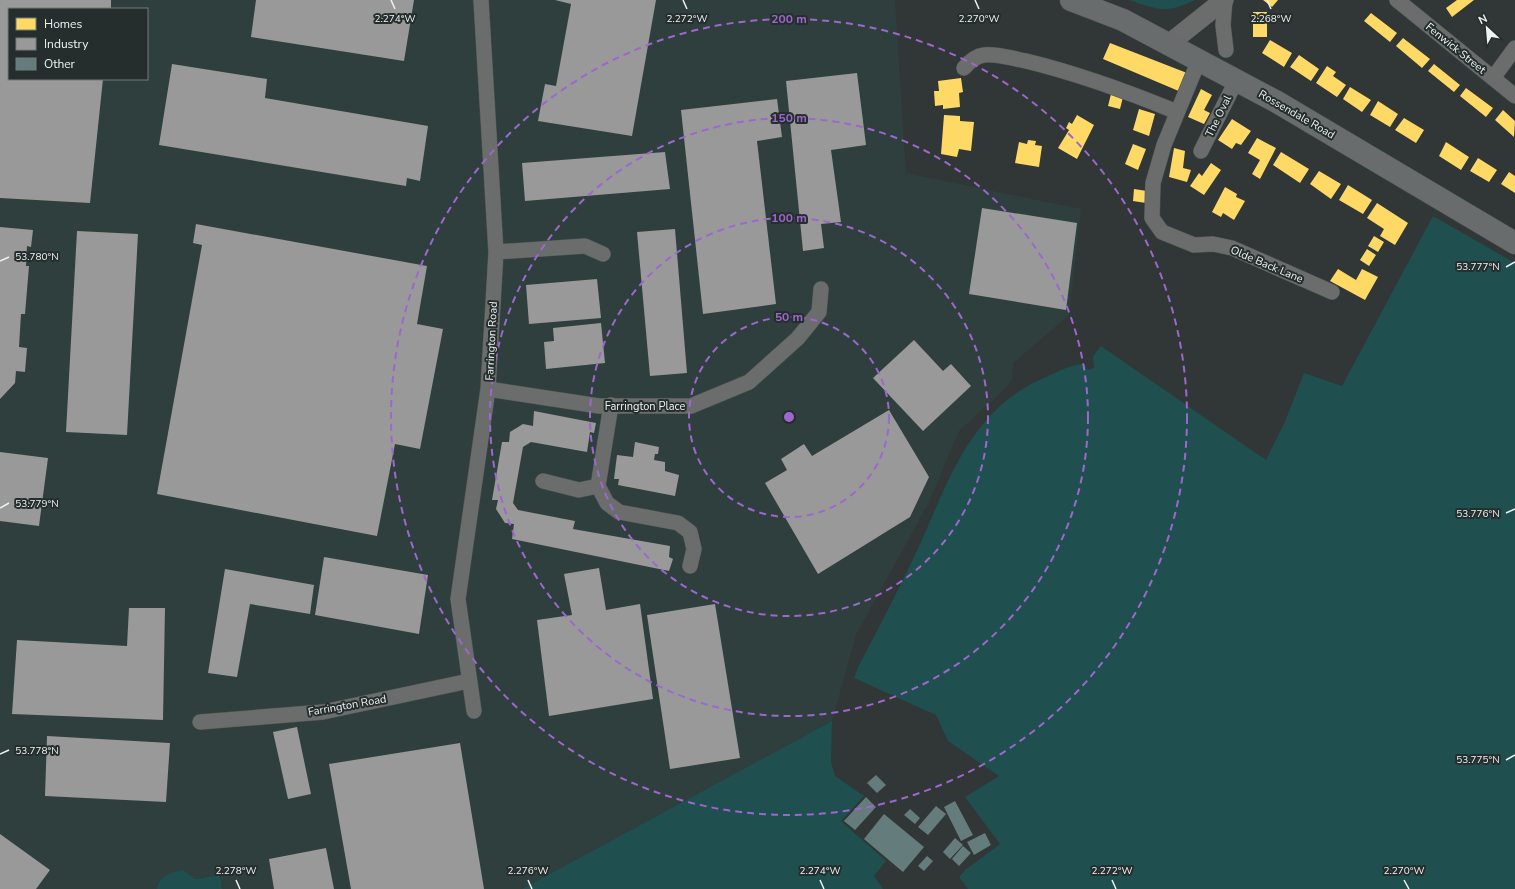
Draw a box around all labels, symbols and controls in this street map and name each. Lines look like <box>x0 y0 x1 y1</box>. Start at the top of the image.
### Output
legend <box>8 8 148 80</box>
north arrow <box>1467 8 1507 48</box>
text: 200 m <box>771 11 807 27</box>
text: N <box>1476 11 1490 28</box>
text: 2.274°W <box>374 12 416 26</box>
text: 2.272°W <box>666 12 708 26</box>
text: 2.270°W <box>958 12 1000 26</box>
text: 2.268°W <box>1250 12 1292 26</box>
text: Homes <box>44 16 82 32</box>
street label: Fenwick Street <box>1423 20 1489 77</box>
text: Industry <box>44 36 89 52</box>
text: Other <box>44 56 76 72</box>
street label: Rossendale Road <box>1256 87 1338 142</box>
street label: The Oval <box>1202 92 1235 140</box>
text: 150 m <box>771 110 807 126</box>
text: 100 m <box>771 210 807 226</box>
street label: Olde Back Lane <box>1228 242 1305 287</box>
text: 53.780°N <box>15 250 59 264</box>
text: 53.777°N <box>1456 260 1500 274</box>
street label: Farrington Road <box>482 301 501 381</box>
text: 50 m <box>775 309 803 325</box>
street label: Farrington Place <box>605 399 685 414</box>
centre of rings <box>782 410 796 424</box>
text: 53.779°N <box>15 497 59 511</box>
text: 53.776°N <box>1456 507 1500 521</box>
street label: Farrington Road <box>307 691 387 720</box>
text: 53.778°N <box>15 744 59 758</box>
text: 53.775°N <box>1456 753 1500 767</box>
text: 2.278°W <box>215 864 257 878</box>
text: 2.276°W <box>507 864 549 878</box>
text: 2.274°W <box>799 864 841 878</box>
text: 2.272°W <box>1091 864 1133 878</box>
text: 2.270°W <box>1383 864 1425 878</box>

